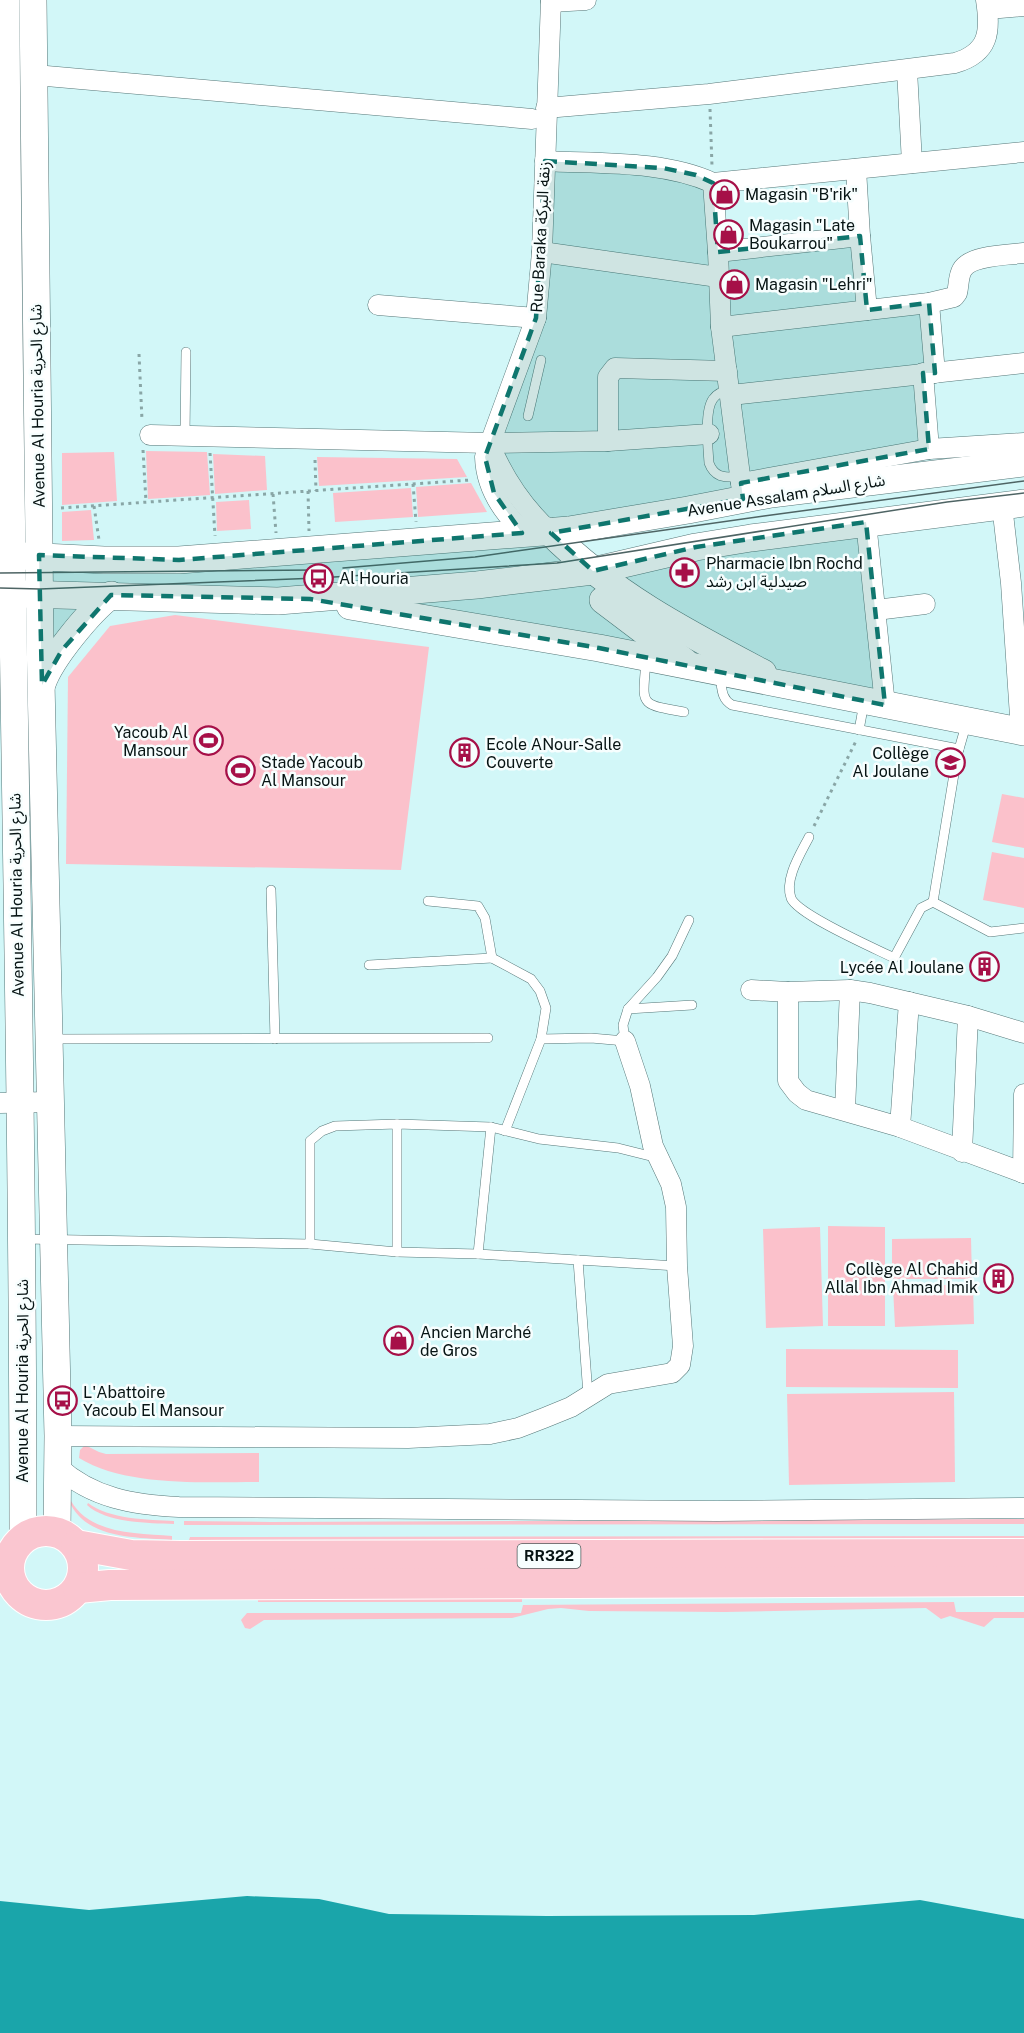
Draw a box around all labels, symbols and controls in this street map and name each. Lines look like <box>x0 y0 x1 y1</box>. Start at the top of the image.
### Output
street label: Rue Baraka زنقة البركة <box>527 161 554 313</box>
shop icon: Magasin "B'rik" <box>708 178 740 210</box>
place label: Magasin "B'rik" <box>745 185 858 204</box>
place label: Magasin "Late Boukarrou" <box>749 216 855 253</box>
shop icon: Magasin "Late Boukarrou" <box>712 218 744 250</box>
shop icon: Magasin "Lehri" <box>718 268 750 300</box>
place label: Magasin "Lehri" <box>755 275 873 294</box>
street label: Avenue Al Houria شارع الحرية <box>26 304 52 508</box>
street label: Avenue Assalam شارع السلام <box>686 470 887 524</box>
place label: Pharmacie Ibn Rochd صيدلية ابن رشد <box>706 554 863 591</box>
pharmacy icon: Pharmacie Ibn Rochd صيدلية ابن رشد <box>669 556 701 588</box>
bus stop icon: Al Houria <box>302 562 334 594</box>
place label: Al Houria <box>339 569 409 588</box>
place label: Yacoub Al Mansour <box>114 723 188 760</box>
sports icon: Yacoub Al Mansour <box>193 725 225 757</box>
place label: Ecole ANour-Salle Couverte <box>486 735 621 772</box>
building icon: Ecole ANour-Salle Couverte <box>449 737 481 769</box>
place label: Collège Al Joulane <box>852 744 929 781</box>
school or university icon: Collège Al Joulane <box>934 746 966 778</box>
place label: Stade Yacoub Al Mansour <box>261 753 363 790</box>
sports icon: Stade Yacoub Al Mansour <box>224 755 256 787</box>
street label: Avenue Al Houria شارع الحرية <box>5 793 31 997</box>
building icon: Lycée Al Joulane <box>969 951 1001 983</box>
place label: Lycée Al Joulane <box>840 958 964 977</box>
place label: Collège Al Chahid Allal Ibn Ahmad Imik <box>824 1260 978 1297</box>
building icon: Collège Al Chahid Allal Ibn Ahmad Imik <box>983 1262 1015 1294</box>
street label: Avenue Al Houria شارع الحرية <box>13 1279 35 1483</box>
place label: Ancien Marché de Gros <box>420 1323 531 1360</box>
shop icon: Ancien Marché de Gros <box>383 1325 415 1357</box>
place label: L'Abattoire Yacoub El Mansour <box>83 1383 224 1420</box>
bus stop icon: L'Abattoire Yacoub El Mansour <box>46 1385 78 1417</box>
road number: RR322 <box>518 1544 580 1568</box>

